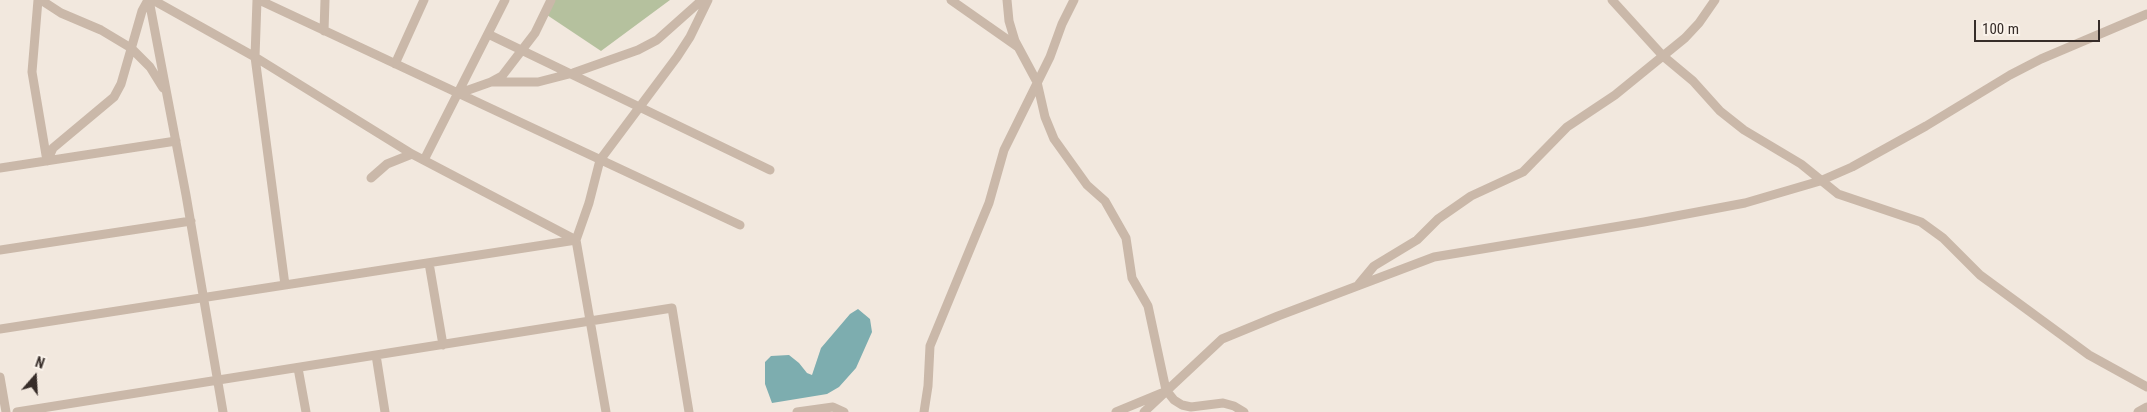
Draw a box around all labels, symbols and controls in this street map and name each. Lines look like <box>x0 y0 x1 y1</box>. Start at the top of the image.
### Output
scale bar <box>1977 10 2103 42</box>
text: 100 m <box>1982 20 2019 38</box>
north arrow <box>10 352 60 402</box>
text: N <box>33 354 47 372</box>

